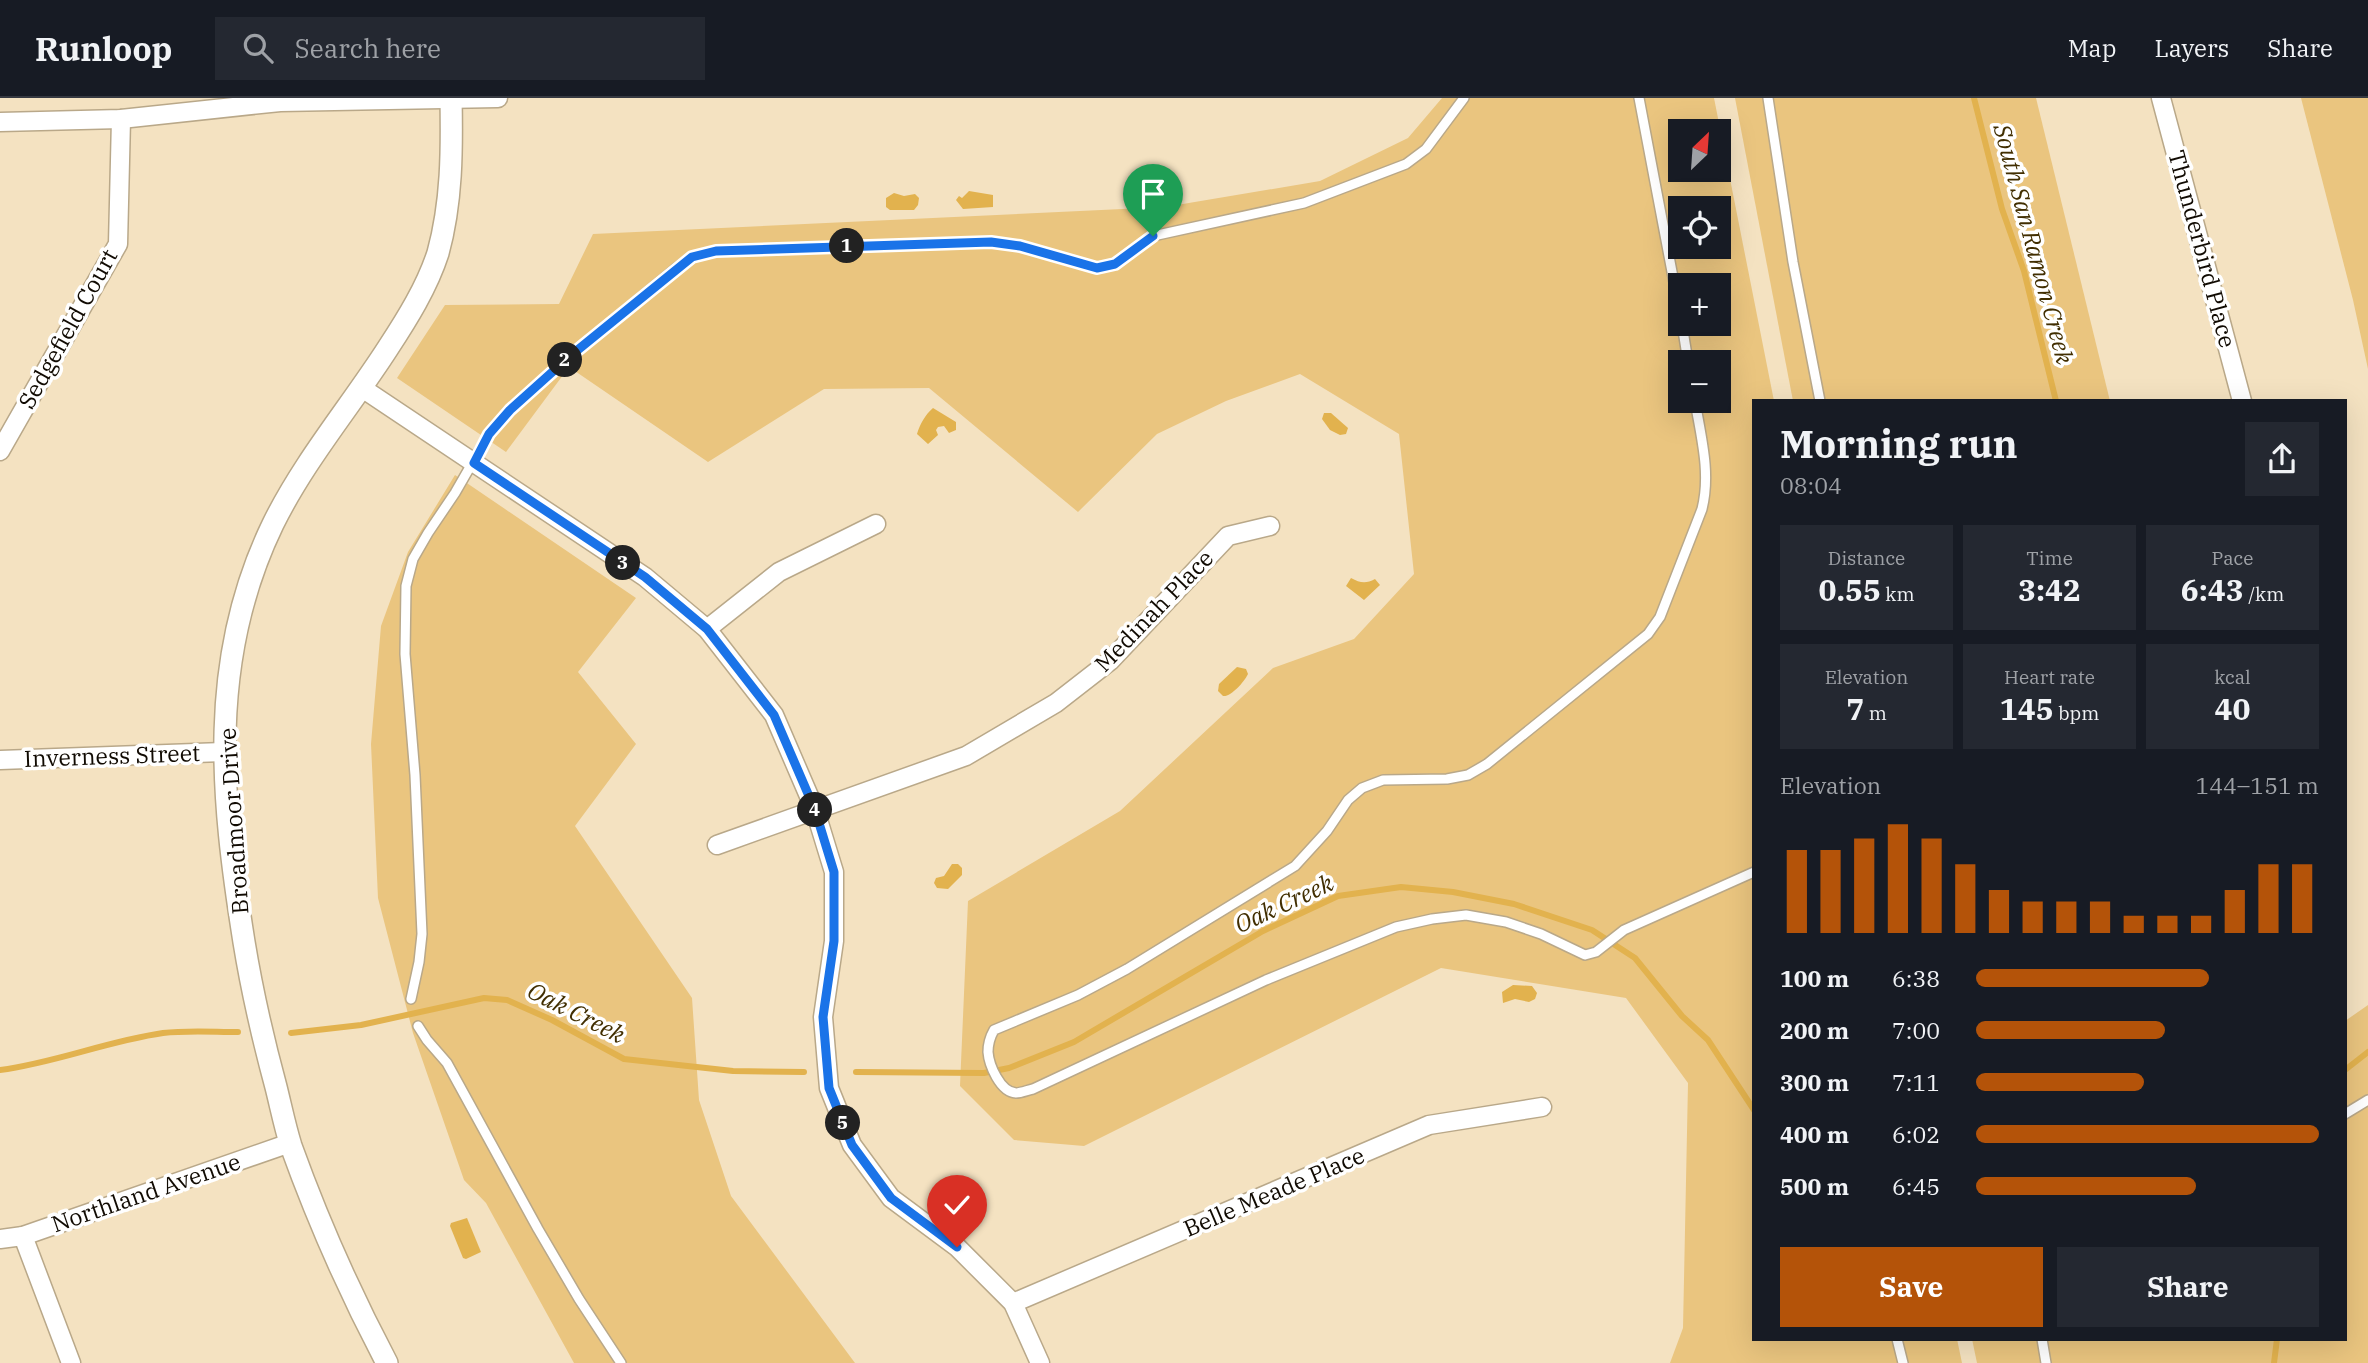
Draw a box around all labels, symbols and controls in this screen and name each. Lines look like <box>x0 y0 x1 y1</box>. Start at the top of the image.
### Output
search box <box>215 17 705 80</box>
text: Runloop <box>35 27 173 70</box>
icon: search <box>239 29 277 67</box>
text: Search here <box>295 31 441 65</box>
text: Map <box>2068 32 2116 64</box>
text: Layers <box>2154 32 2229 64</box>
text: Share <box>2267 32 2333 64</box>
north arrow <box>1668 119 1731 182</box>
map controls <box>1668 119 1731 413</box>
water label: South San Ramon Creek <box>1986 119 2081 367</box>
street label: Thunderbird Place <box>2162 147 2244 351</box>
pin <box>1123 164 1183 236</box>
icon: arrive <box>1134 175 1172 213</box>
button: locate <box>1668 196 1731 259</box>
pin: 1 <box>830 228 864 264</box>
text: 1 <box>841 233 852 257</box>
street label: Sedgefield Court <box>11 243 123 414</box>
button: + <box>1668 273 1731 336</box>
pin: 2 <box>548 342 582 378</box>
text: 2 <box>559 347 570 371</box>
button: − <box>1668 350 1731 413</box>
text: Morning run <box>1780 419 2018 468</box>
button: share <box>2245 422 2319 496</box>
text: 08:04 <box>1780 470 1842 500</box>
street label: Medinah Place <box>1087 543 1219 678</box>
pin: 3 <box>606 546 640 580</box>
text: Distance <box>1828 546 1905 570</box>
text: Time <box>2026 546 2073 570</box>
text: Pace <box>2212 546 2253 570</box>
text: 3 <box>617 550 628 574</box>
text: 0.55 <box>1818 570 1881 609</box>
text: 3:42 <box>2018 570 2081 609</box>
text: 6:43 <box>2181 570 2244 609</box>
text: km <box>1881 582 1915 606</box>
text: /km <box>2244 582 2284 606</box>
text: Elevation <box>1825 665 1908 689</box>
text: Heart rate <box>2004 665 2095 689</box>
text: kcal <box>2214 665 2251 689</box>
text: 7 <box>1846 689 1864 728</box>
text: 145 <box>2000 689 2054 728</box>
text: 40 <box>2215 689 2251 728</box>
text: m <box>1864 701 1887 725</box>
text: bpm <box>2054 701 2099 725</box>
street label: Broadmoor Drive <box>212 727 254 915</box>
street label: Inverness Street <box>23 737 201 773</box>
text: Elevation <box>1780 770 1881 800</box>
text: 144–151 m <box>2195 770 2319 800</box>
pin: 4 <box>798 792 832 828</box>
text: 4 <box>809 797 820 821</box>
water label: Oak Creek <box>1229 866 1338 940</box>
text: 100 m <box>1780 963 1849 993</box>
text: 6:38 <box>1892 963 1940 993</box>
water label: Oak Creek <box>522 974 631 1050</box>
text: 200 m <box>1780 1015 1849 1045</box>
text: 7:00 <box>1892 1015 1940 1045</box>
text: 300 m <box>1780 1067 1849 1097</box>
text: 7:11 <box>1892 1067 1940 1097</box>
pin: 5 <box>826 1105 860 1140</box>
text: 5 <box>837 1110 848 1134</box>
text: 400 m <box>1780 1119 1849 1149</box>
text: 6:02 <box>1892 1119 1940 1149</box>
street label: Belle Meade Place <box>1179 1139 1369 1243</box>
street label: Northland Avenue <box>47 1146 244 1238</box>
text: 500 m <box>1780 1171 1849 1201</box>
text: 6:45 <box>1892 1171 1940 1201</box>
pin <box>927 1175 987 1247</box>
icon: check <box>938 1186 976 1224</box>
button: Save <box>1780 1247 2043 1327</box>
button: Share <box>2057 1247 2319 1327</box>

